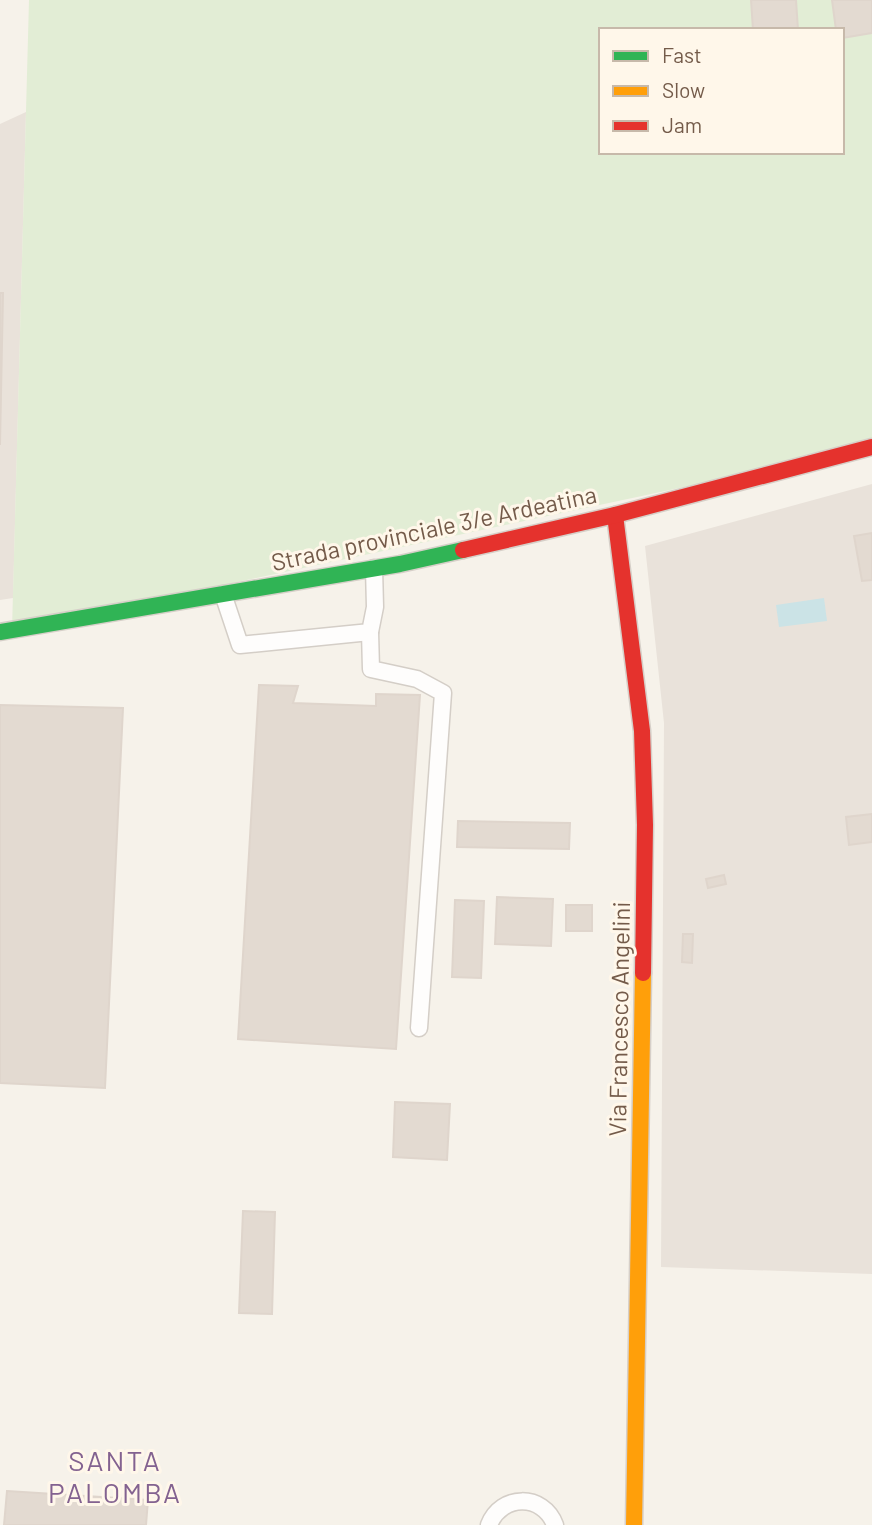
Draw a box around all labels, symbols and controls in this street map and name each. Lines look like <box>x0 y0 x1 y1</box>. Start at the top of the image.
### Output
legend <box>599 28 844 154</box>
text: Fast <box>662 42 702 67</box>
text: Slow <box>662 77 705 102</box>
text: Jam <box>662 112 702 137</box>
street label: Strada provinciale 3/e Ardeatina <box>268 479 599 576</box>
street label: Via Francesco Angelini <box>602 901 635 1137</box>
district label: SANTA PALOMBA <box>48 1443 182 1509</box>

